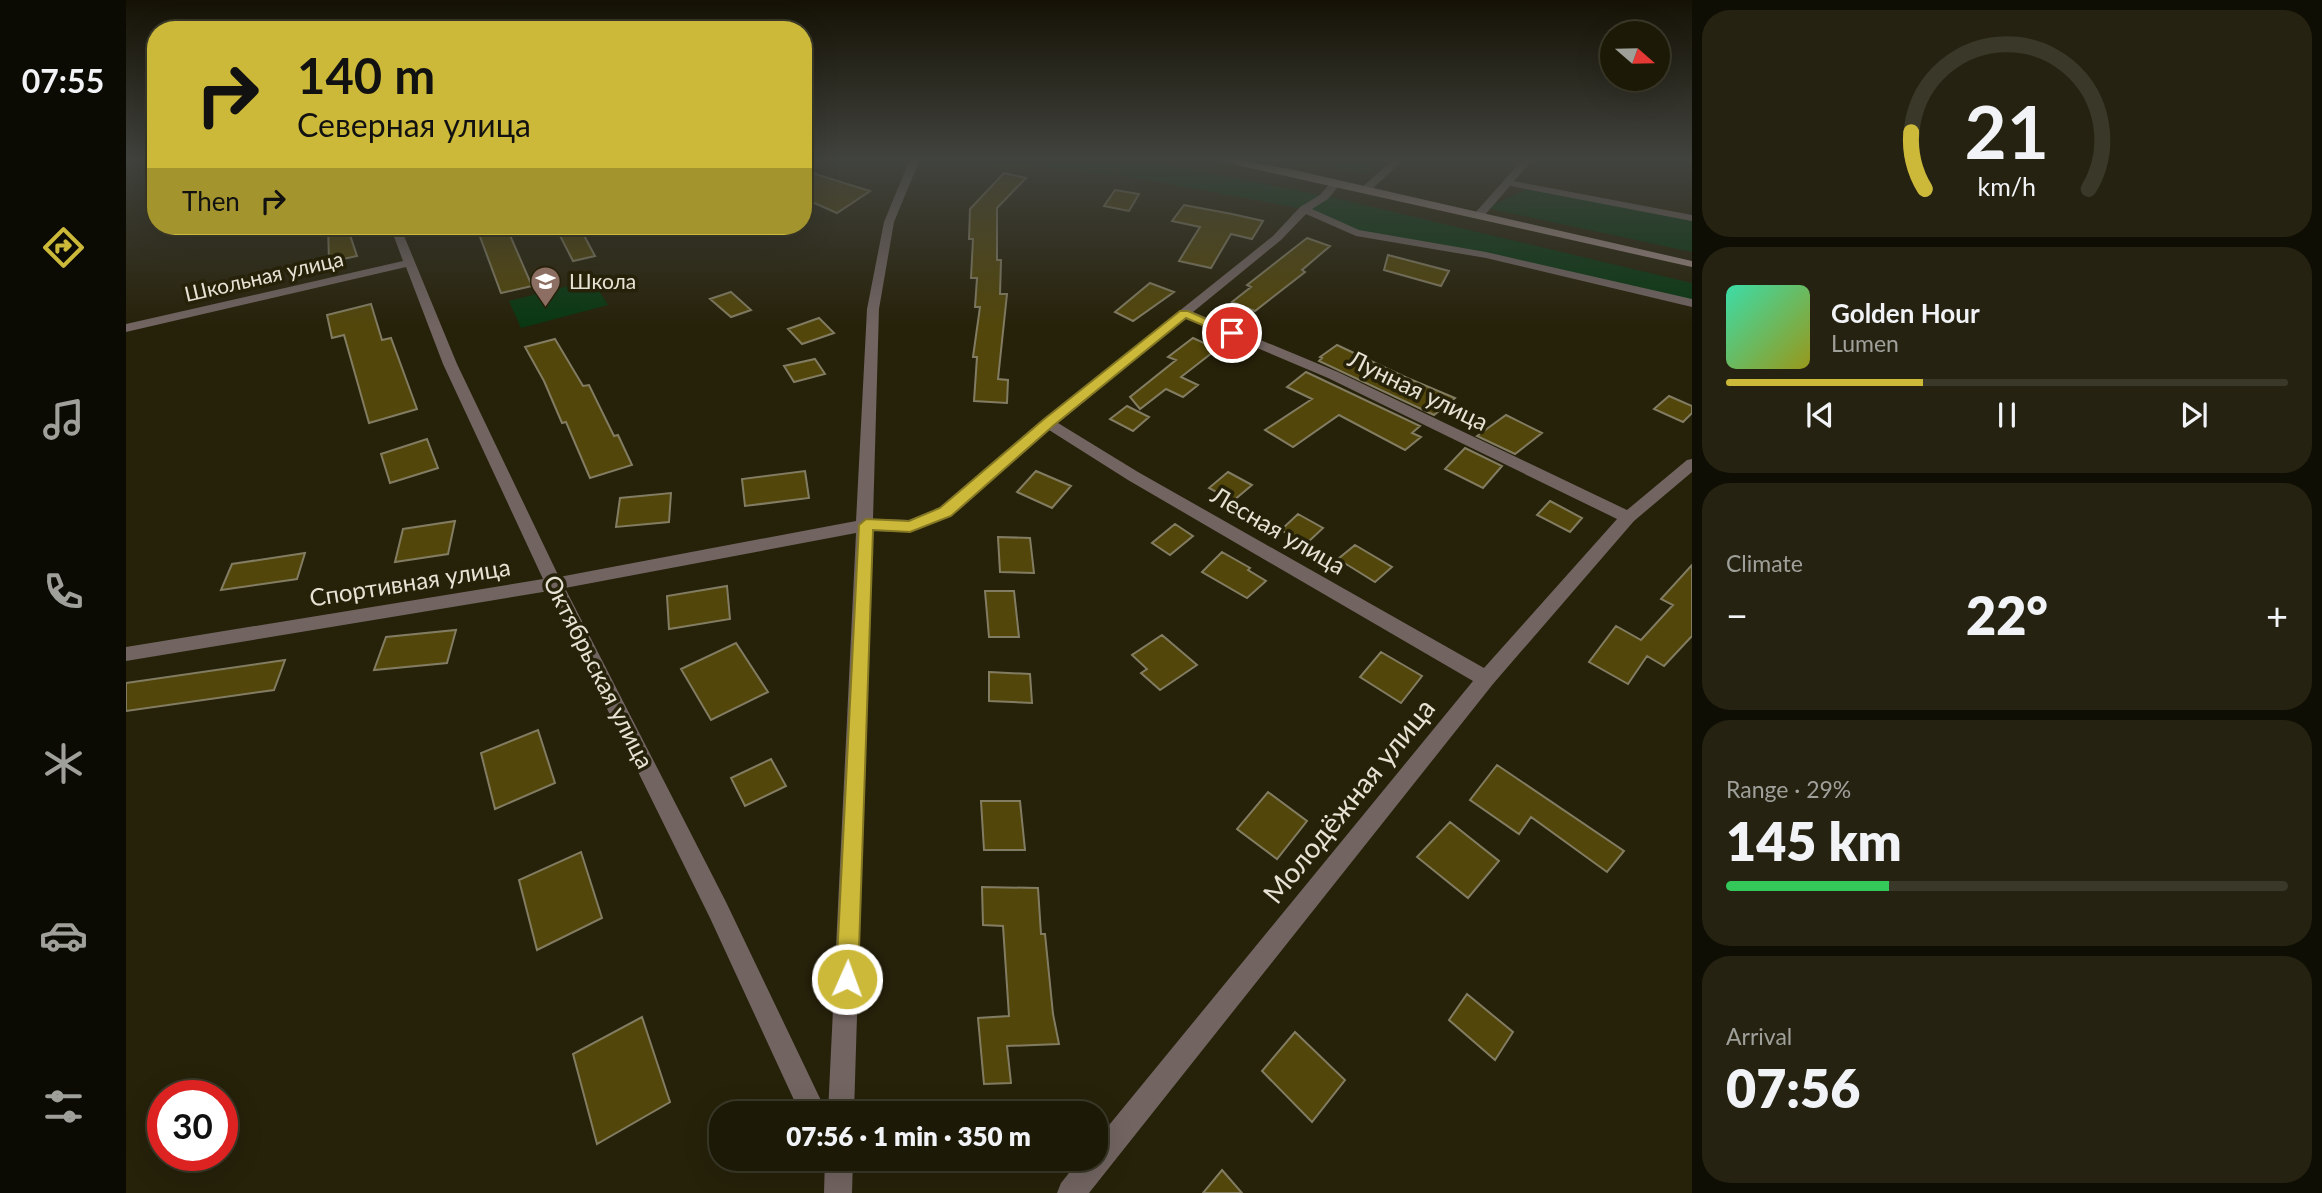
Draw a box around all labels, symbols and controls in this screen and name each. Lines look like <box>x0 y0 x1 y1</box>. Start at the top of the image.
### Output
north arrow <box>1600 21 1670 91</box>
map controls <box>1600 21 1670 91</box>
text: 140 m <box>297 46 435 104</box>
icon: right <box>182 49 273 140</box>
text: 07:55 <box>22 61 104 100</box>
text: 21 <box>1965 88 2049 176</box>
text: Северная улица <box>297 105 531 144</box>
text: km/h <box>1978 171 2036 201</box>
icon: right <box>254 182 292 220</box>
text: Then <box>182 185 240 217</box>
icon: directions <box>39 223 88 272</box>
street label: Школьная улица <box>182 245 345 306</box>
school or university icon: Школа <box>529 265 563 309</box>
place label: Школа <box>569 268 636 293</box>
text: Golden Hour <box>1831 297 1980 329</box>
pin <box>1202 303 1262 363</box>
icon: arrive <box>1213 314 1251 352</box>
text: Lumen <box>1831 329 1899 357</box>
street label: Лунная улица <box>1343 343 1493 436</box>
icon: music <box>39 395 88 444</box>
icon: previous <box>1801 396 1839 434</box>
icon: pause <box>1988 396 2026 434</box>
icon: next <box>2175 396 2213 434</box>
street label: Лесная улица <box>1206 479 1351 580</box>
text: Climate <box>1726 549 1803 577</box>
street label: Спортивная улица <box>307 551 512 612</box>
icon: phone <box>39 567 88 616</box>
street label: Октябрьская улица <box>538 570 661 773</box>
text: 22° <box>1966 584 2048 646</box>
text: − <box>1726 592 1748 638</box>
text: + <box>2266 592 2288 638</box>
street label: Молодёжная улица <box>1255 691 1441 910</box>
icon: climate <box>39 739 88 788</box>
text: Range · 29% <box>1726 775 1851 803</box>
text: 145 km <box>1726 810 1902 872</box>
icon: car <box>39 911 88 960</box>
position arrow <box>810 942 884 1016</box>
text: Arrival <box>1726 1022 1792 1050</box>
text: 07:56 <box>1726 1057 1860 1119</box>
speed limit sign: 30 <box>147 1080 238 1171</box>
icon: filters <box>39 1082 88 1131</box>
text: 07:56 · 1 min · 350 m <box>786 1120 1031 1152</box>

